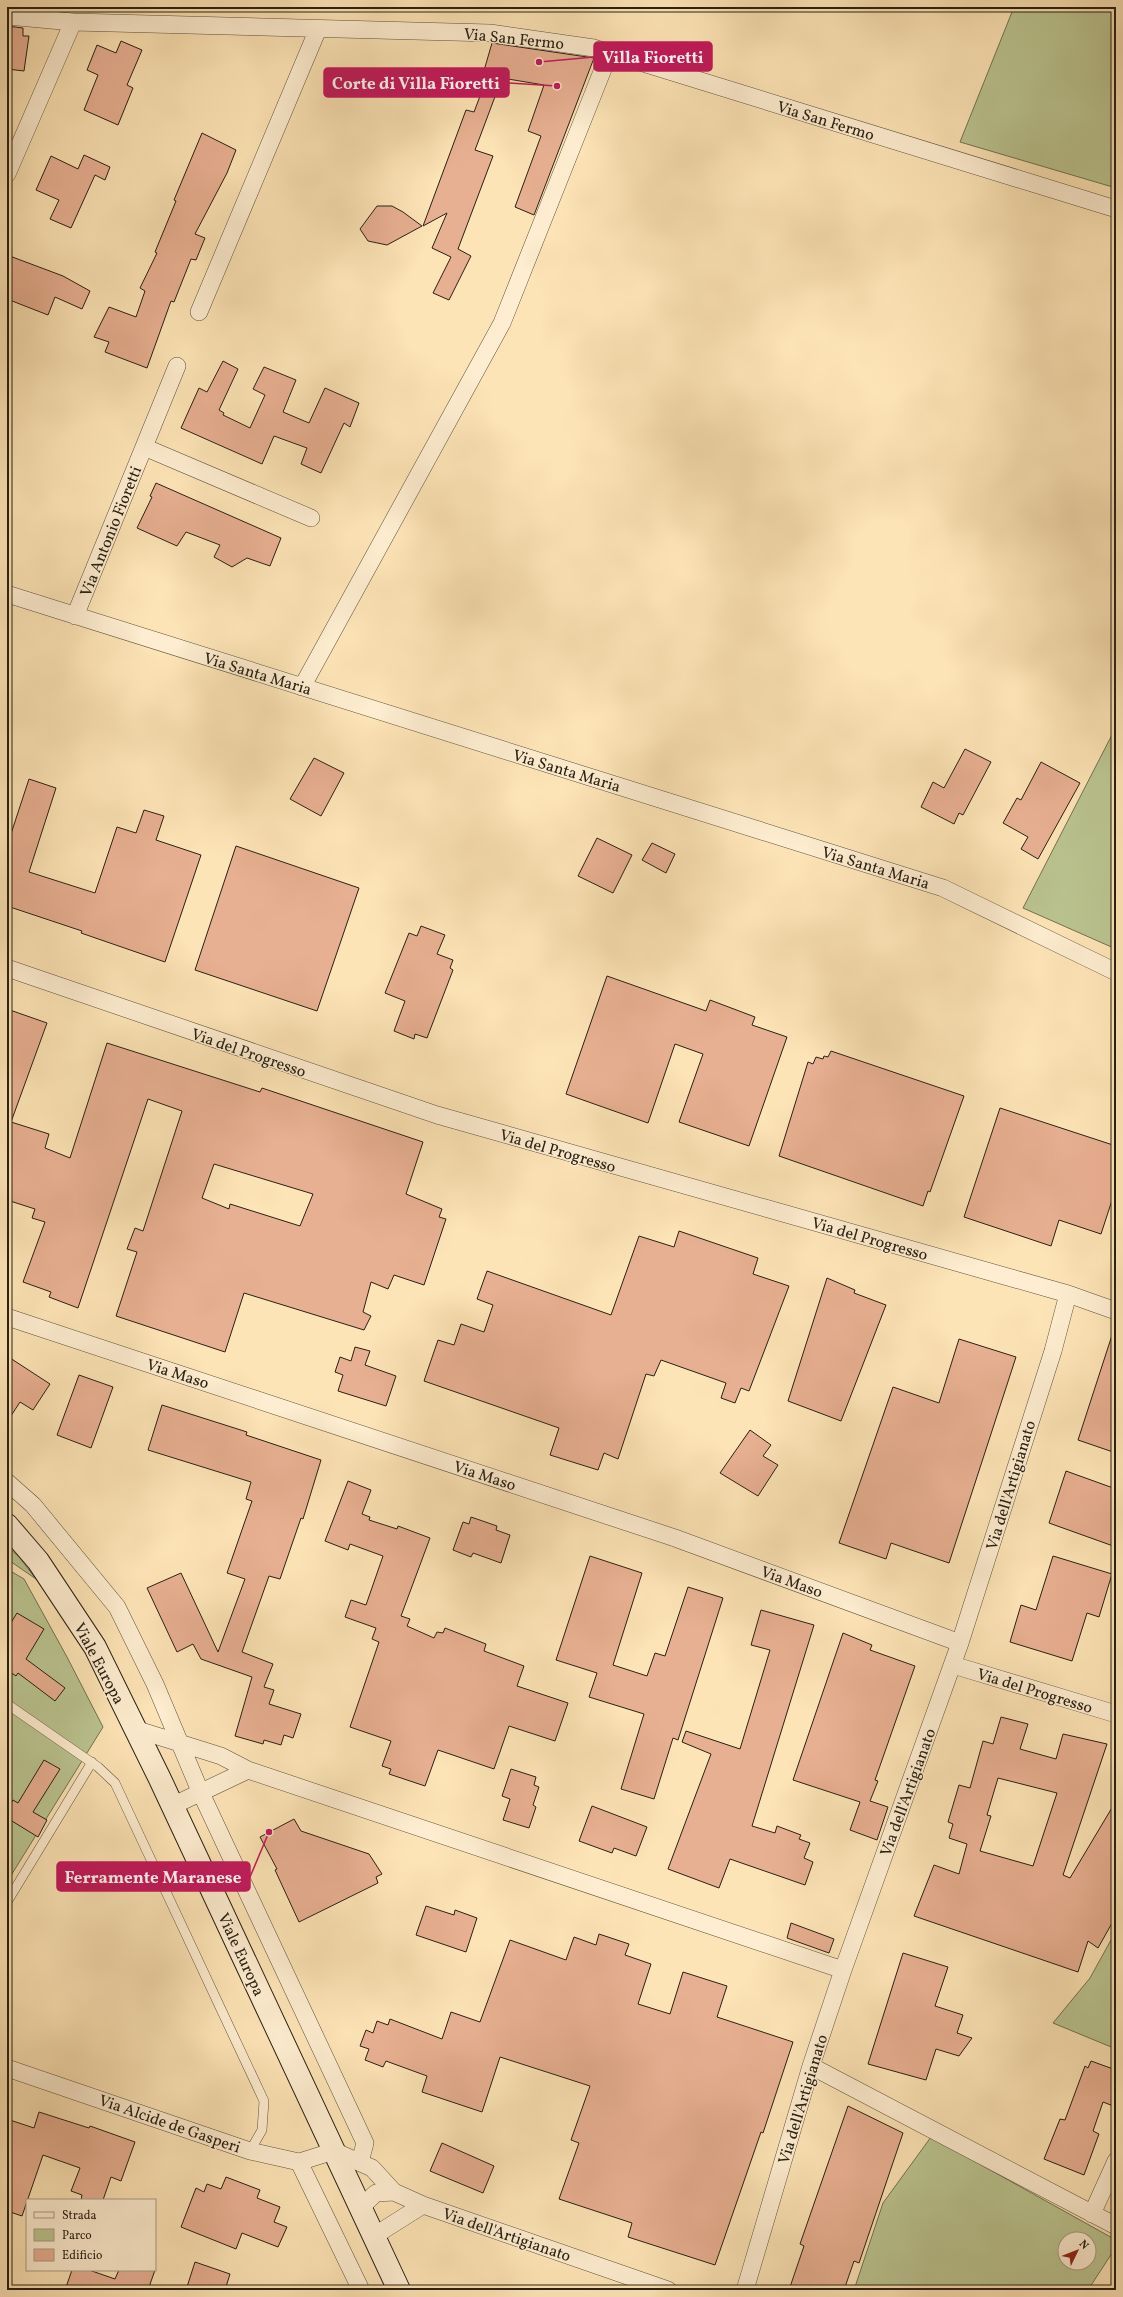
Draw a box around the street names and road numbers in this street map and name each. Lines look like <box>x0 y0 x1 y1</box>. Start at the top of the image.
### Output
street label: Via San Fermo <box>462 24 565 56</box>
street label: Via San Fermo <box>774 97 877 147</box>
street label: Via Antonio Fioretti <box>76 463 148 600</box>
street label: Via Santa Maria <box>201 648 314 702</box>
street label: Via Santa Maria <box>510 745 623 799</box>
street label: Via Santa Maria <box>819 842 932 896</box>
street label: Via del Progresso <box>188 1024 309 1084</box>
street label: Via del Progresso <box>497 1125 618 1179</box>
street label: Via del Progresso <box>809 1213 930 1267</box>
street label: Via Maso <box>143 1354 211 1395</box>
street label: Via dell'Artigianato <box>982 1418 1042 1553</box>
street label: Via Maso <box>450 1456 518 1497</box>
street label: Via Maso <box>757 1562 825 1604</box>
street label: Viale Europa <box>68 1619 129 1709</box>
street label: Via del Progresso <box>974 1664 1095 1720</box>
street label: Via dell'Artigianato <box>876 1726 942 1860</box>
street label: Viale Europa <box>211 1910 269 2000</box>
street label: Via dell'Artigianato <box>774 2032 834 2167</box>
street label: Via Alcide de Gasperi <box>96 2090 243 2160</box>
street label: Via dell'Artigianato <box>439 2204 574 2268</box>

